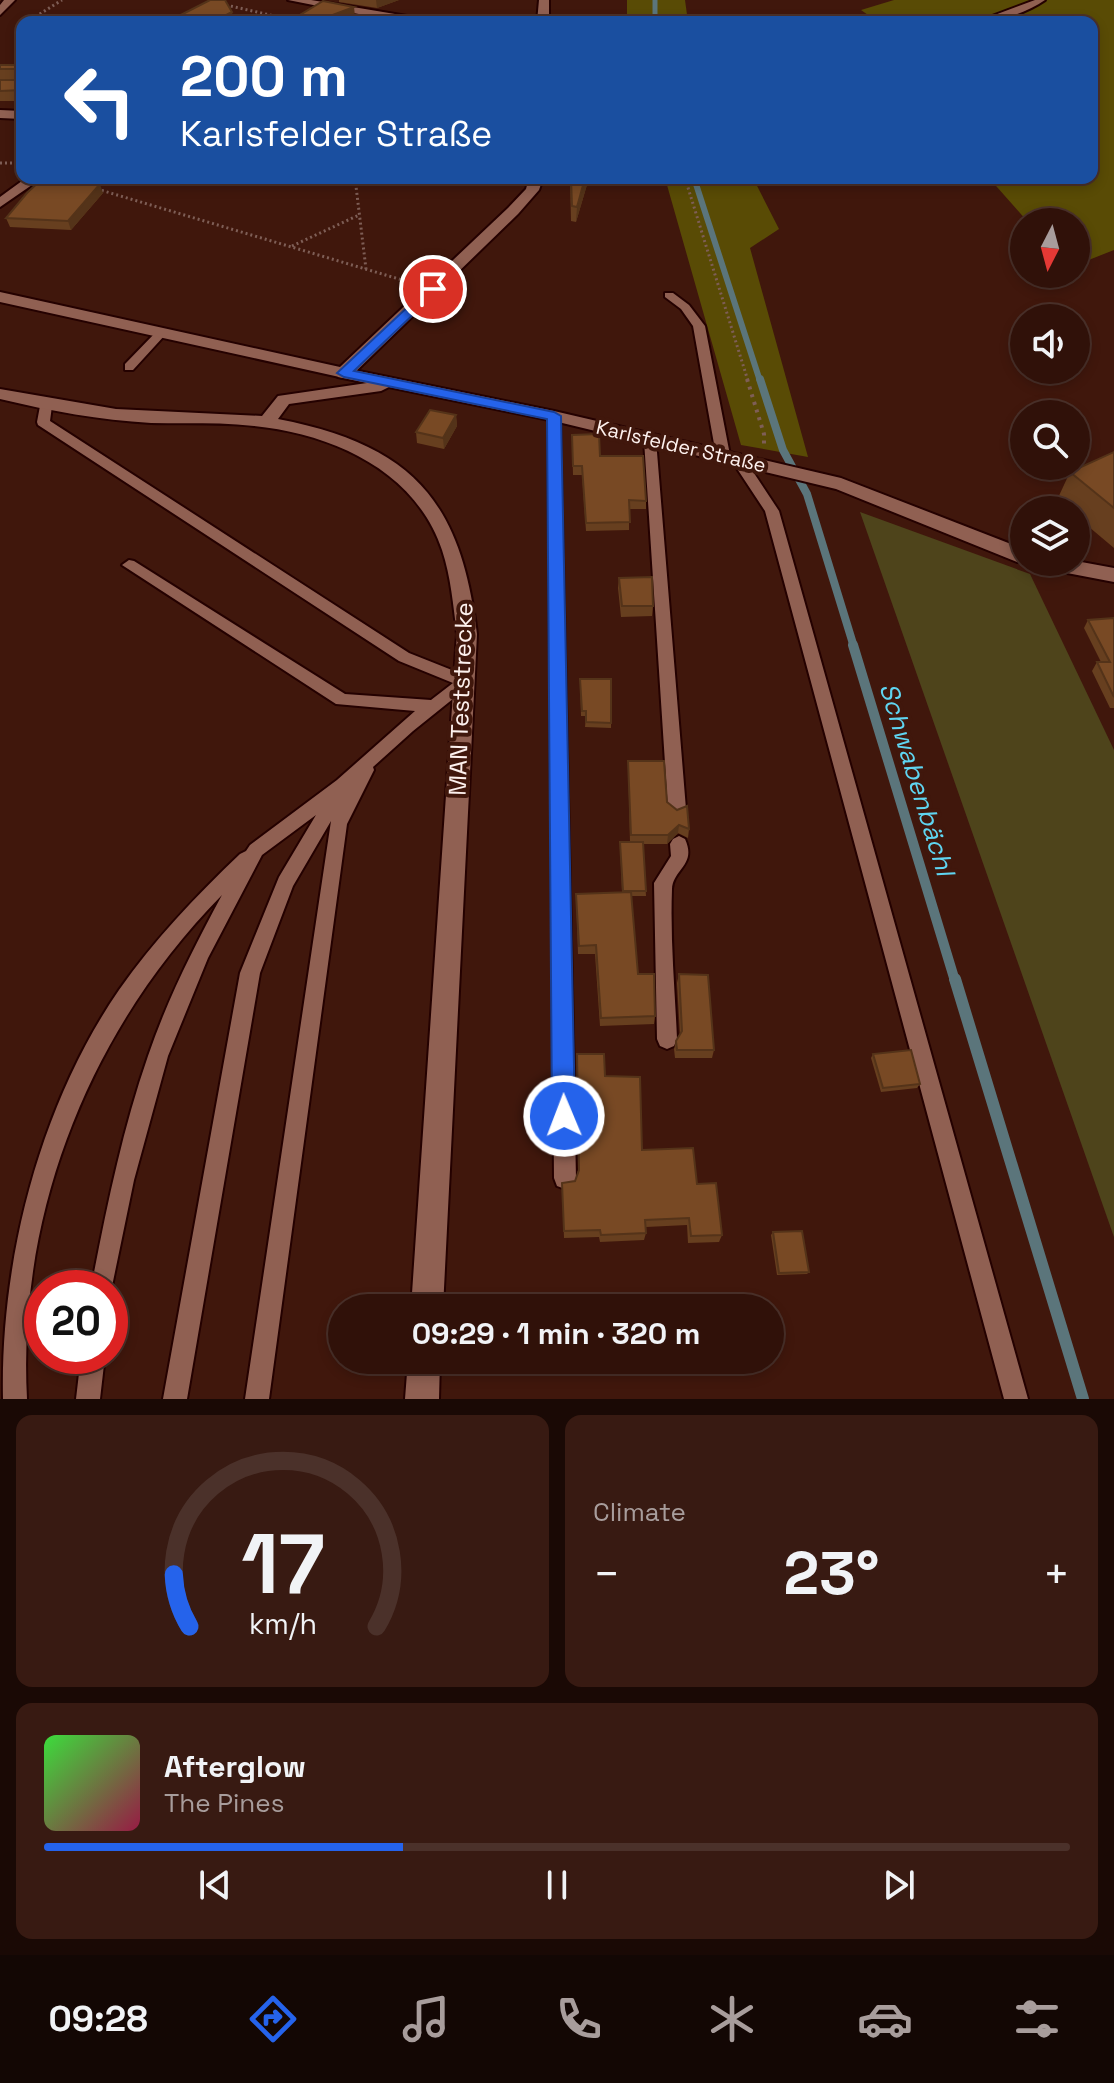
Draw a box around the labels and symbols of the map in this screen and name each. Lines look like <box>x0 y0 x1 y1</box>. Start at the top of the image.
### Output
north arrow <box>1010 208 1090 288</box>
pin <box>399 255 467 323</box>
street label: Karlsfelder Straße <box>594 414 768 478</box>
street label: MAN Teststrecke <box>442 602 479 796</box>
water label: Schwabenbächl <box>871 678 963 882</box>
position arrow <box>522 1074 606 1158</box>
speed limit sign: 20 <box>24 1270 128 1374</box>

